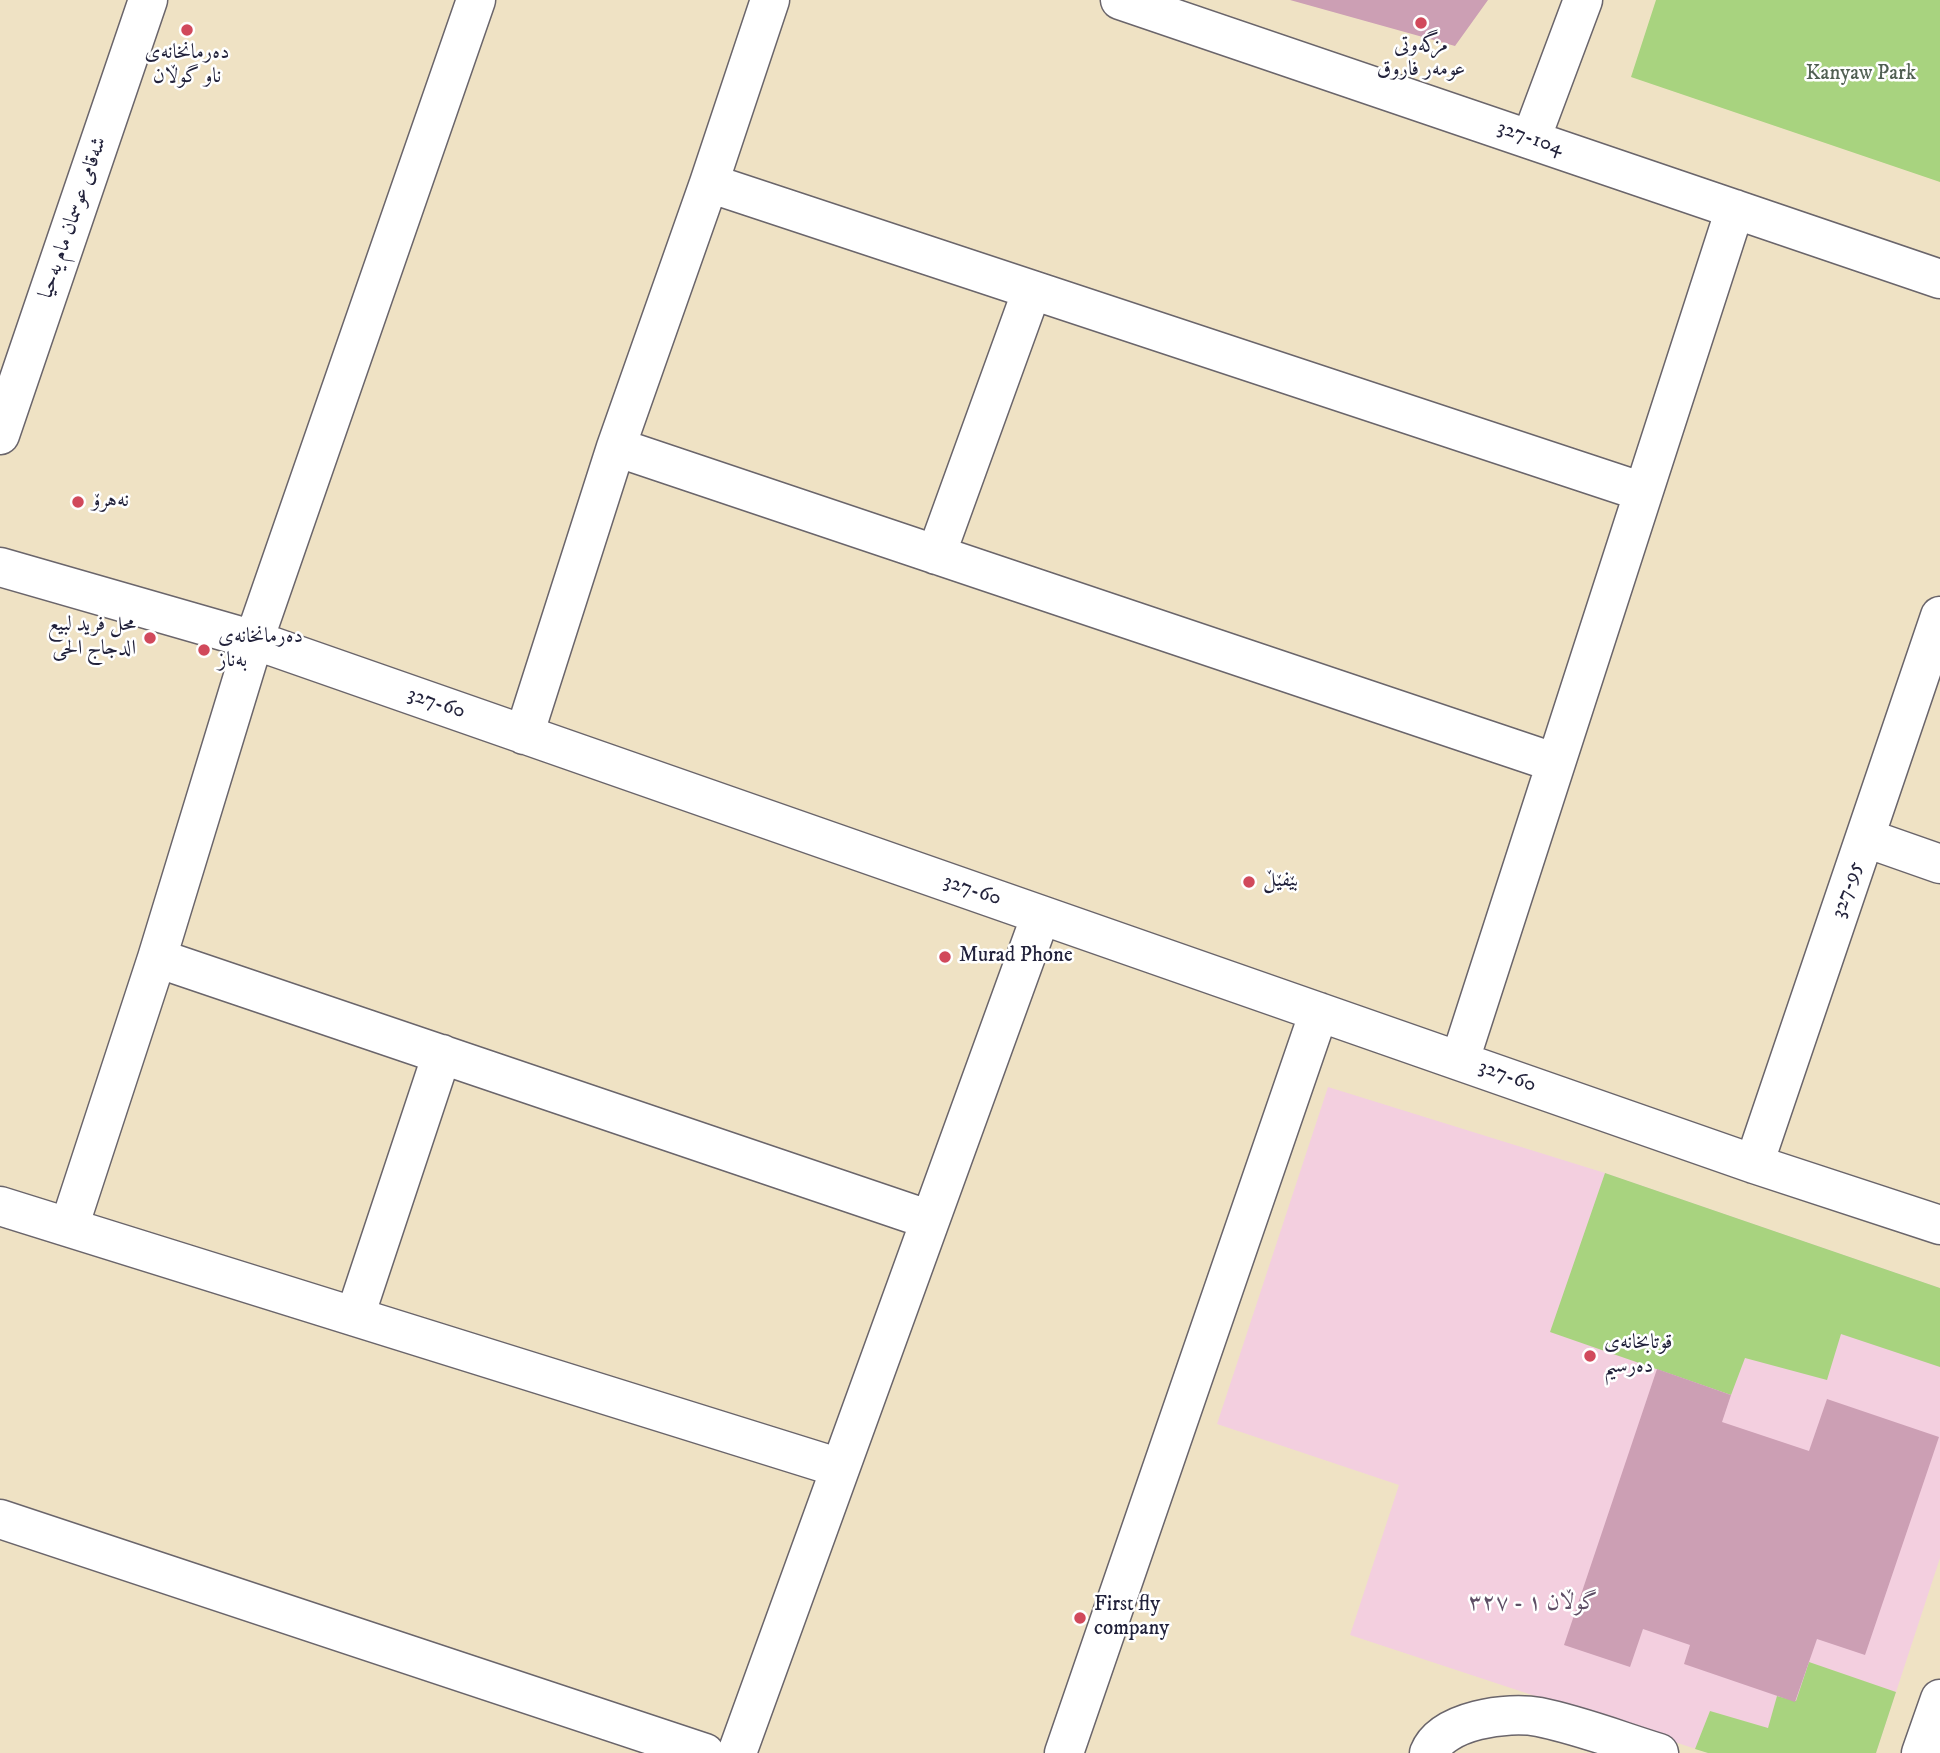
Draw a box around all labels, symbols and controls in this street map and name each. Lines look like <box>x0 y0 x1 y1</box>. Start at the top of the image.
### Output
marker: مزگەوتی عومەر فاروق <box>1413 15 1429 31</box>
marker: دەرمانخانەی ناو گوڵان <box>179 22 195 38</box>
place label: مزگەوتی عومەر فاروق <box>1377 34 1465 84</box>
place label: دەرمانخانەی ناو گوڵان <box>145 41 229 91</box>
park label: Kanyaw Park <box>1806 62 1916 88</box>
street label: 327-104 <box>1494 116 1566 162</box>
street label: شەقامی عوسمان مام یەحیا <box>35 134 113 302</box>
place label: نەهرۆ <box>92 489 129 515</box>
marker: نەهرۆ <box>70 494 86 510</box>
place label: محل فريد لبيع الدجاج الحى <box>48 613 136 663</box>
place label: دەرمانخانەی بەناز <box>218 625 303 675</box>
marker: محل فريد لبيع الدجاج الحى <box>142 630 158 646</box>
marker: دەرمانخانەی بەناز <box>196 642 212 658</box>
street label: 327-60 <box>404 682 468 726</box>
street label: 327-95 <box>1827 858 1869 922</box>
street label: 327-60 <box>940 869 1004 913</box>
place label: بێفێڵ <box>1263 869 1298 895</box>
marker: بێفێڵ <box>1241 874 1257 890</box>
place label: Murad Phone <box>959 944 1073 970</box>
marker: Murad Phone <box>937 949 953 965</box>
street label: 327-60 <box>1475 1055 1539 1099</box>
place label: قوتابخانەی دەرسیم <box>1604 1331 1673 1381</box>
marker: قوتابخانەی دەرسیم <box>1582 1348 1598 1364</box>
district label: گوڵان ١ - ٣٢٧ <box>1469 1590 1597 1618</box>
place label: First fly company <box>1094 1593 1169 1643</box>
marker: First fly company <box>1072 1610 1088 1626</box>

